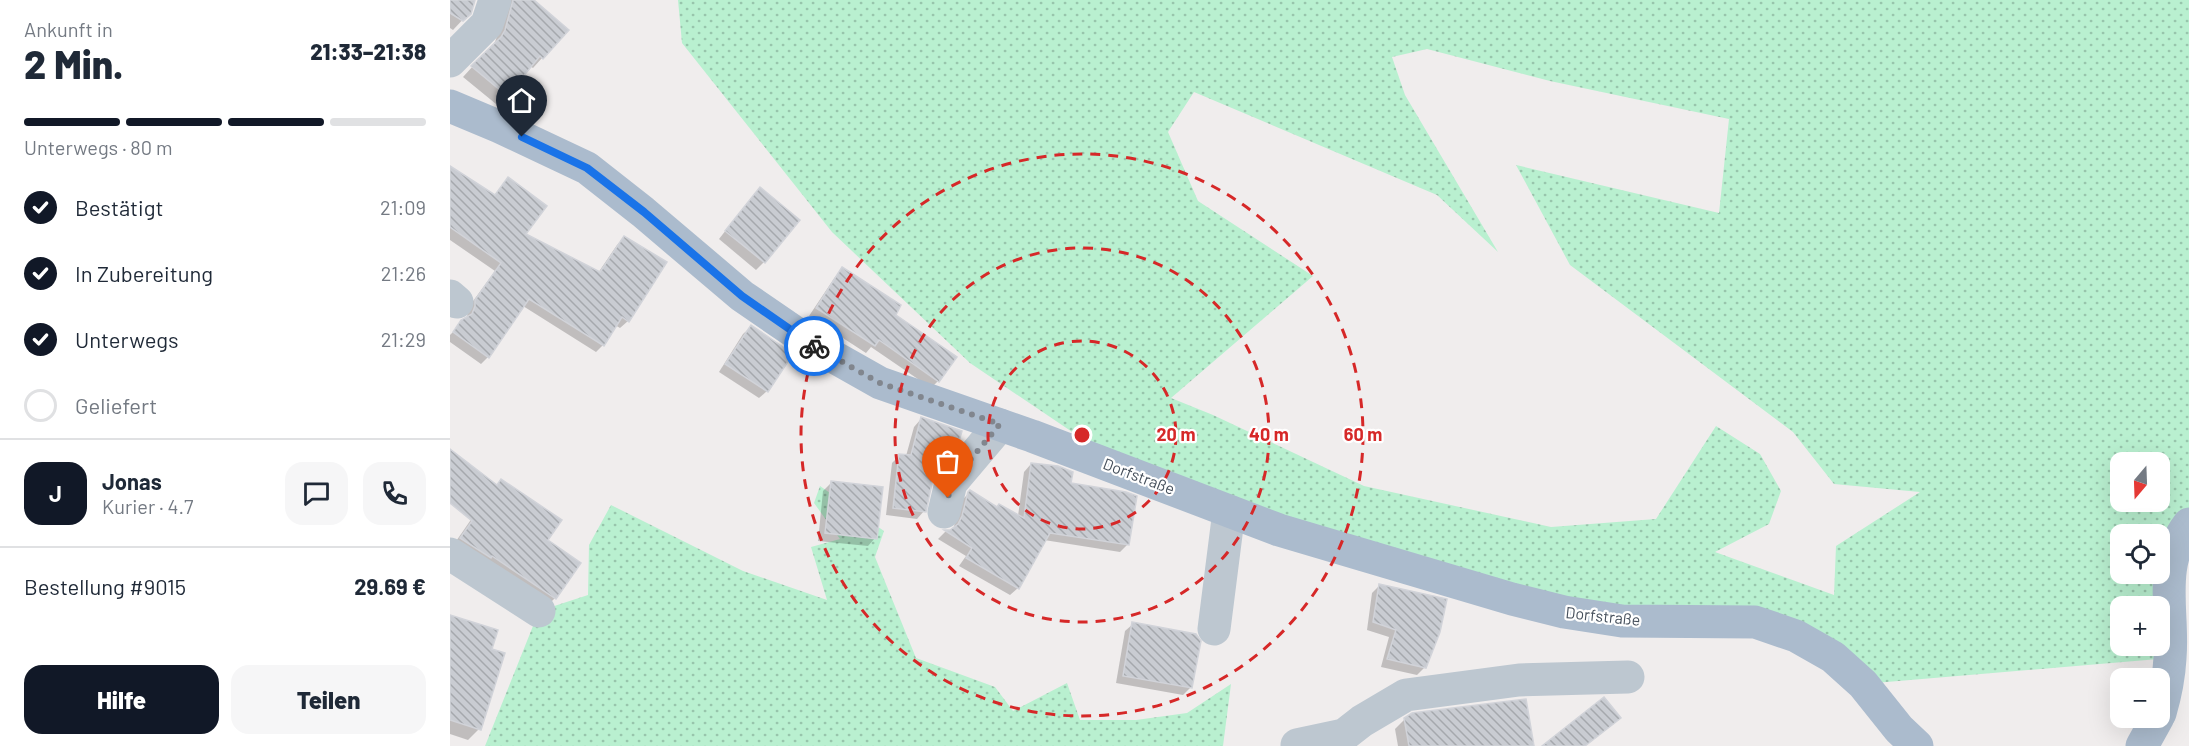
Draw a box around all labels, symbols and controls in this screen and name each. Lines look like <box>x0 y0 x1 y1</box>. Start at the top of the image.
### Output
text: Ankunft in <box>24 17 113 41</box>
text: 21:33–21:38 <box>310 38 426 64</box>
text: 2 Min. <box>24 40 123 87</box>
pin <box>496 75 547 137</box>
icon: home <box>505 84 538 117</box>
text: Unterwegs · 80 m <box>24 135 173 159</box>
icon: check <box>24 191 57 224</box>
text: Bestätigt <box>75 194 164 220</box>
text: 21:09 <box>380 195 426 219</box>
icon: check <box>24 257 57 290</box>
text: In Zubereitung <box>75 260 213 286</box>
text: 21:26 <box>381 261 426 285</box>
courier <box>784 316 844 376</box>
icon: check <box>24 323 57 356</box>
text: Unterwegs <box>75 326 179 352</box>
text: 21:29 <box>381 327 426 351</box>
icon: bike <box>798 330 831 363</box>
text: Geliefert <box>75 392 157 418</box>
text: 20 m <box>1157 423 1195 445</box>
text: 40 m <box>1249 423 1289 445</box>
text: 60 m <box>1344 423 1382 445</box>
centre of rings <box>1072 425 1092 445</box>
pin <box>922 436 973 498</box>
icon: bag <box>931 445 964 478</box>
north arrow <box>2110 452 2170 512</box>
map controls <box>2110 452 2170 728</box>
street label: Dorfstraße <box>1101 453 1178 498</box>
button: chat <box>285 462 348 525</box>
button: phone <box>363 462 426 525</box>
text: Jonas <box>102 468 162 494</box>
text: J <box>49 480 62 506</box>
text: Kurier · 4.7 <box>102 494 194 518</box>
button: locate <box>2110 524 2170 584</box>
text: Bestellung #9015 <box>24 573 186 599</box>
text: 29.69 € <box>354 573 426 599</box>
button: + <box>2110 596 2170 656</box>
street label: Dorfstraße <box>1565 602 1641 629</box>
button: Hilfe <box>24 665 219 734</box>
button: Teilen <box>231 665 426 734</box>
button: − <box>2110 668 2170 728</box>

